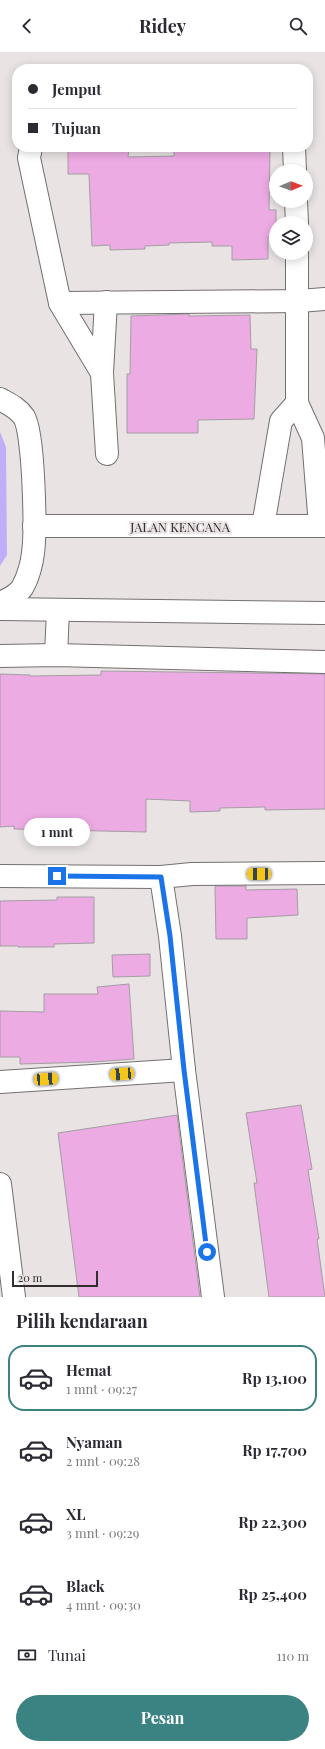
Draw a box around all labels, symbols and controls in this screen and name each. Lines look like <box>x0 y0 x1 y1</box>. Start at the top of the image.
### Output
text: Ridey <box>139 14 186 38</box>
icon: back <box>16 15 38 37</box>
icon: search <box>287 15 309 37</box>
text: Jemput <box>52 79 102 99</box>
text: Tujuan <box>52 118 101 138</box>
north arrow <box>269 164 313 208</box>
map controls <box>269 164 313 260</box>
button: layers <box>269 216 313 260</box>
street label: JALAN KENCANA <box>129 518 231 535</box>
callout: 1 mnt <box>24 818 90 846</box>
text: 1 mnt <box>41 823 73 840</box>
route end <box>48 867 66 885</box>
car <box>247 868 271 880</box>
car <box>110 1067 134 1081</box>
car <box>34 1072 58 1086</box>
route start <box>198 1243 216 1261</box>
scale bar <box>12 1269 98 1288</box>
text: 20 m <box>18 1270 42 1285</box>
text: Pilih kendaraan <box>16 1309 148 1333</box>
icon: car <box>18 1360 54 1396</box>
text: Hemat <box>66 1360 112 1380</box>
text: Rp 13,100 <box>242 1368 307 1388</box>
text: 1 mnt · 09:27 <box>66 1380 137 1397</box>
icon: car <box>18 1432 54 1468</box>
text: Nyaman <box>66 1432 123 1452</box>
text: Rp 17,700 <box>242 1440 307 1460</box>
text: 2 mnt · 09:28 <box>66 1452 140 1469</box>
icon: car <box>18 1504 54 1540</box>
text: XL <box>66 1504 86 1524</box>
text: Rp 22,300 <box>238 1512 307 1532</box>
text: 3 mnt · 09:29 <box>66 1524 139 1541</box>
icon: car <box>18 1576 54 1612</box>
text: Black <box>66 1576 105 1596</box>
text: Rp 25,400 <box>238 1584 307 1604</box>
text: 4 mnt · 09:30 <box>66 1596 141 1613</box>
icon: cash <box>16 1644 38 1666</box>
text: Tunai <box>48 1645 86 1665</box>
text: 110 m <box>277 1647 309 1664</box>
button: Pesan <box>16 1695 309 1741</box>

